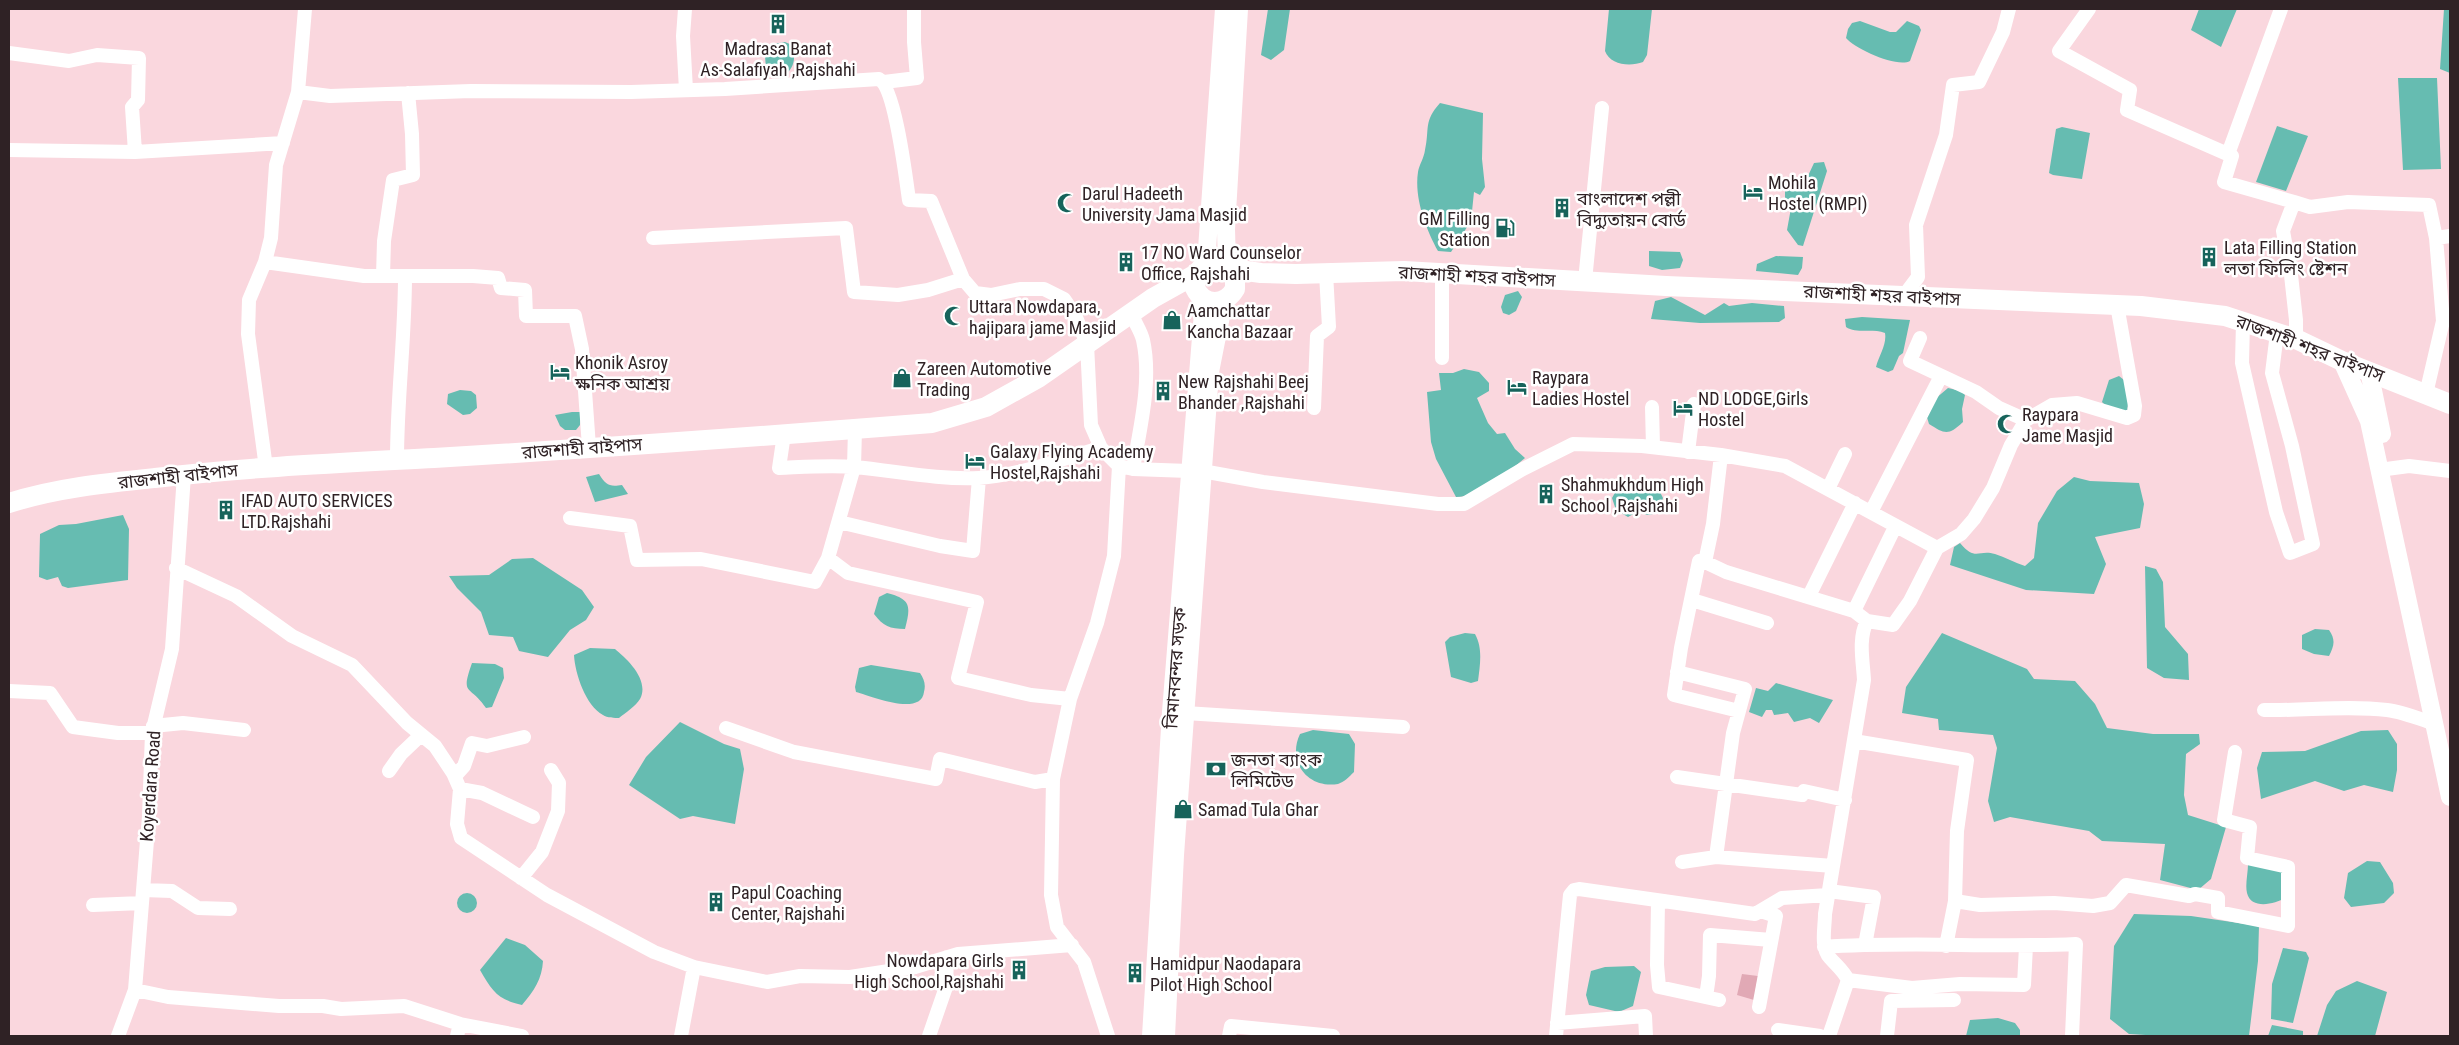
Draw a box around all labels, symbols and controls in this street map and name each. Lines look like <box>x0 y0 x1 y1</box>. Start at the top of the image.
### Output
building icon: Madrasa Banat As-Salafiyah ,Rajshahi <box>767 13 789 35</box>
place label: Madrasa Banat As-Salafiyah ,Rajshahi <box>700 38 856 80</box>
place label: Mohila Hostel (RMPI) <box>1768 172 1867 215</box>
hotel icon: Mohila Hostel (RMPI) <box>1742 181 1764 203</box>
place label: Darul Hadeeth University Jama Masjid <box>1082 183 1247 225</box>
place label: বাংলাদেশ পল্লী বিদ্যুতায়ন বোর্ড <box>1576 188 1686 230</box>
mosque icon: Darul Hadeeth University Jama Masjid <box>1056 192 1078 214</box>
building icon: বাংলাদেশ পল্লী বিদ্যুতায়ন বোর্ড <box>1551 197 1573 219</box>
place label: GM Filling Station <box>1419 208 1490 250</box>
fuel station icon: GM Filling Station <box>1494 217 1516 239</box>
place label: Lata Filling Station লতা ফিলিং ষ্টেশন <box>2223 237 2357 279</box>
place label: 17 NO Ward Counselor Office, Rajshahi <box>1141 242 1302 284</box>
building icon: Lata Filling Station লতা ফিলিং ষ্টেশন <box>2198 246 2220 268</box>
building icon: 17 NO Ward Counselor Office, Rajshahi <box>1115 251 1137 273</box>
street label: রাজশাহী শহর বাইপাস <box>1397 261 1557 291</box>
street label: রাজশাহী শহর বাইপাস <box>1802 280 1962 310</box>
place label: Uttara Nowdapara, hajipara jame Masjid <box>969 296 1116 338</box>
place label: Aamchattar Kancha Bazaar <box>1187 300 1294 342</box>
mosque icon: Uttara Nowdapara, hajipara jame Masjid <box>943 305 965 327</box>
shop icon: Aamchattar Kancha Bazaar <box>1161 309 1183 331</box>
street label: রাজশাহী শহর বাইপাস <box>2232 310 2388 386</box>
place label: Khonik Asroy ক্ষনিক আশ্রয় <box>574 352 671 394</box>
place label: Zareen Automotive Trading <box>917 358 1051 400</box>
hotel icon: Khonik Asroy ক্ষনিক আশ্রয় <box>549 361 571 383</box>
shop icon: Zareen Automotive Trading <box>891 367 913 389</box>
place label: Raypara Ladies Hostel <box>1532 367 1629 409</box>
place label: New Rajshahi Beej Bhander ,Rajshahi <box>1178 371 1309 413</box>
hotel icon: Raypara Ladies Hostel <box>1506 376 1528 398</box>
building icon: New Rajshahi Beej Bhander ,Rajshahi <box>1152 380 1174 402</box>
place label: ND LODGE,Girls Hostel <box>1698 388 1808 430</box>
hotel icon: ND LODGE,Girls Hostel <box>1672 397 1694 419</box>
place label: Raypara Jame Masjid <box>2022 404 2113 446</box>
mosque icon: Raypara Jame Masjid <box>1996 413 2018 435</box>
street label: রাজশাহী বাইপাস <box>520 433 644 463</box>
place label: Galaxy Flying Academy Hostel,Rajshahi <box>990 441 1154 483</box>
hotel icon: Galaxy Flying Academy Hostel,Rajshahi <box>964 450 986 472</box>
street label: রাজশাহী বাইপাস <box>116 459 240 493</box>
place label: Shahmukhdum High School ,Rajshahi <box>1561 474 1704 516</box>
building icon: Shahmukhdum High School ,Rajshahi <box>1535 483 1557 505</box>
place label: IFAD AUTO SERVICES LTD.Rajshahi <box>241 490 393 532</box>
building icon: IFAD AUTO SERVICES LTD.Rajshahi <box>215 499 237 521</box>
street label: বিমানবন্দর সড়ক <box>1160 606 1190 730</box>
street label: Koyerdara Road <box>136 730 164 842</box>
place label: জনতা ব্যাংক লিমিটেড <box>1230 749 1322 791</box>
bank icon: জনতা ব্যাংক লিমিটেড <box>1205 758 1227 780</box>
shop icon: Samad Tula Ghar <box>1172 798 1194 820</box>
place label: Samad Tula Ghar <box>1198 799 1319 820</box>
place label: Papul Coaching Center, Rajshahi <box>731 882 845 924</box>
building icon: Papul Coaching Center, Rajshahi <box>705 891 727 913</box>
place label: Nowdapara Girls High School,Rajshahi <box>854 950 1004 992</box>
place label: Hamidpur Naodapara Pilot High School <box>1150 953 1301 995</box>
building icon: Nowdapara Girls High School,Rajshahi <box>1008 959 1030 981</box>
building icon: Hamidpur Naodapara Pilot High School <box>1124 962 1146 984</box>

